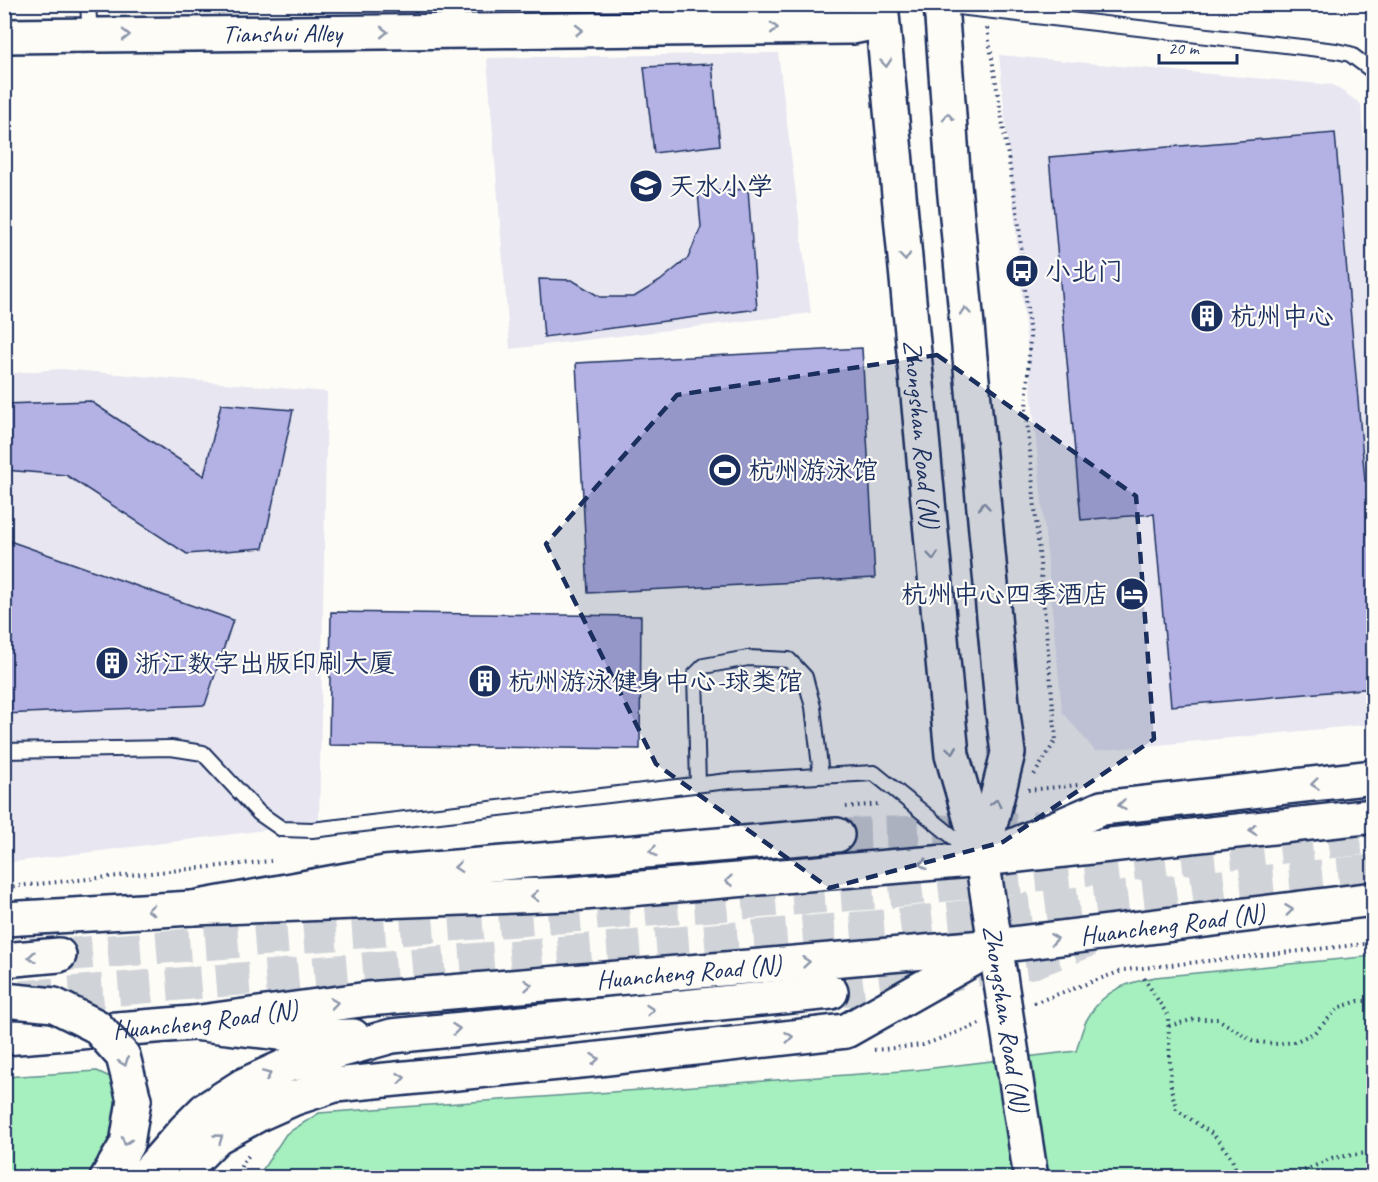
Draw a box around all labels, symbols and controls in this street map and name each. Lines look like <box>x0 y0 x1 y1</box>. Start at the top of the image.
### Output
street label: Tianshui Alley <box>222 16 344 51</box>
one-way arrow <box>769 22 778 34</box>
one-way arrow <box>574 24 583 37</box>
one-way arrow <box>379 26 388 39</box>
scale bar <box>1159 27 1237 65</box>
one-way arrow <box>121 29 130 41</box>
text: 20 m <box>1168 37 1201 59</box>
one-way arrow <box>879 58 892 67</box>
one-way arrow <box>942 113 955 122</box>
school or university icon: 天水小学 <box>628 168 664 204</box>
place label: 天水小学 <box>669 170 773 203</box>
one-way arrow <box>898 252 911 261</box>
bus stop icon: 小北门 <box>1004 253 1040 289</box>
place label: 小北门 <box>1045 255 1123 288</box>
building icon: 杭州中心 <box>1189 298 1225 334</box>
place label: 杭州中心 <box>1230 300 1334 333</box>
one-way arrow <box>959 307 972 316</box>
street label: Zhongshan Road (N) <box>896 339 947 531</box>
sports icon: 杭州游泳馆 <box>707 452 743 488</box>
place label: 杭州游泳馆 <box>748 454 878 487</box>
one-way arrow <box>978 501 991 510</box>
one-way arrow <box>926 551 939 560</box>
hotel icon: 杭州中心四季酒店 <box>1114 576 1150 612</box>
place label: 杭州中心四季酒店 <box>901 578 1109 611</box>
building icon: 浙江数字出版印刷大厦 <box>94 645 130 681</box>
place label: 浙江数字出版印刷大厦 <box>135 647 395 680</box>
building icon: 杭州游泳健身中心-球类馆 <box>467 663 503 699</box>
place label: 杭州游泳健身中心-球类馆 <box>508 665 802 698</box>
one-way arrow <box>945 745 957 754</box>
one-way arrow <box>1311 777 1320 790</box>
one-way arrow <box>988 798 1001 808</box>
one-way arrow <box>1117 799 1126 811</box>
one-way arrow <box>1248 823 1257 836</box>
one-way arrow <box>648 844 657 857</box>
one-way arrow <box>919 857 928 870</box>
one-way arrow <box>454 860 463 873</box>
one-way arrow <box>724 874 733 887</box>
one-way arrow <box>530 889 539 902</box>
street label: Huancheng Road (N) <box>1078 897 1268 952</box>
one-way arrow <box>146 903 155 916</box>
one-way arrow <box>1284 904 1293 916</box>
street label: Zhongshan Road (N) <box>975 923 1037 1116</box>
one-way arrow <box>1049 933 1058 946</box>
street label: Huancheng Road (N) <box>595 948 784 997</box>
one-way arrow <box>27 951 36 964</box>
one-way arrow <box>802 956 811 969</box>
one-way arrow <box>524 979 533 992</box>
street label: Huancheng Road (N) <box>112 993 301 1046</box>
one-way arrow <box>329 998 339 1010</box>
one-way arrow <box>645 1004 654 1017</box>
one-way arrow <box>451 1023 460 1036</box>
one-way arrow <box>785 1031 794 1044</box>
one-way arrow <box>591 1053 600 1066</box>
one-way arrow <box>116 1056 129 1066</box>
one-way arrow <box>261 1070 272 1082</box>
one-way arrow <box>397 1072 406 1085</box>
one-way arrow <box>212 1134 223 1145</box>
one-way arrow <box>121 1135 133 1145</box>

